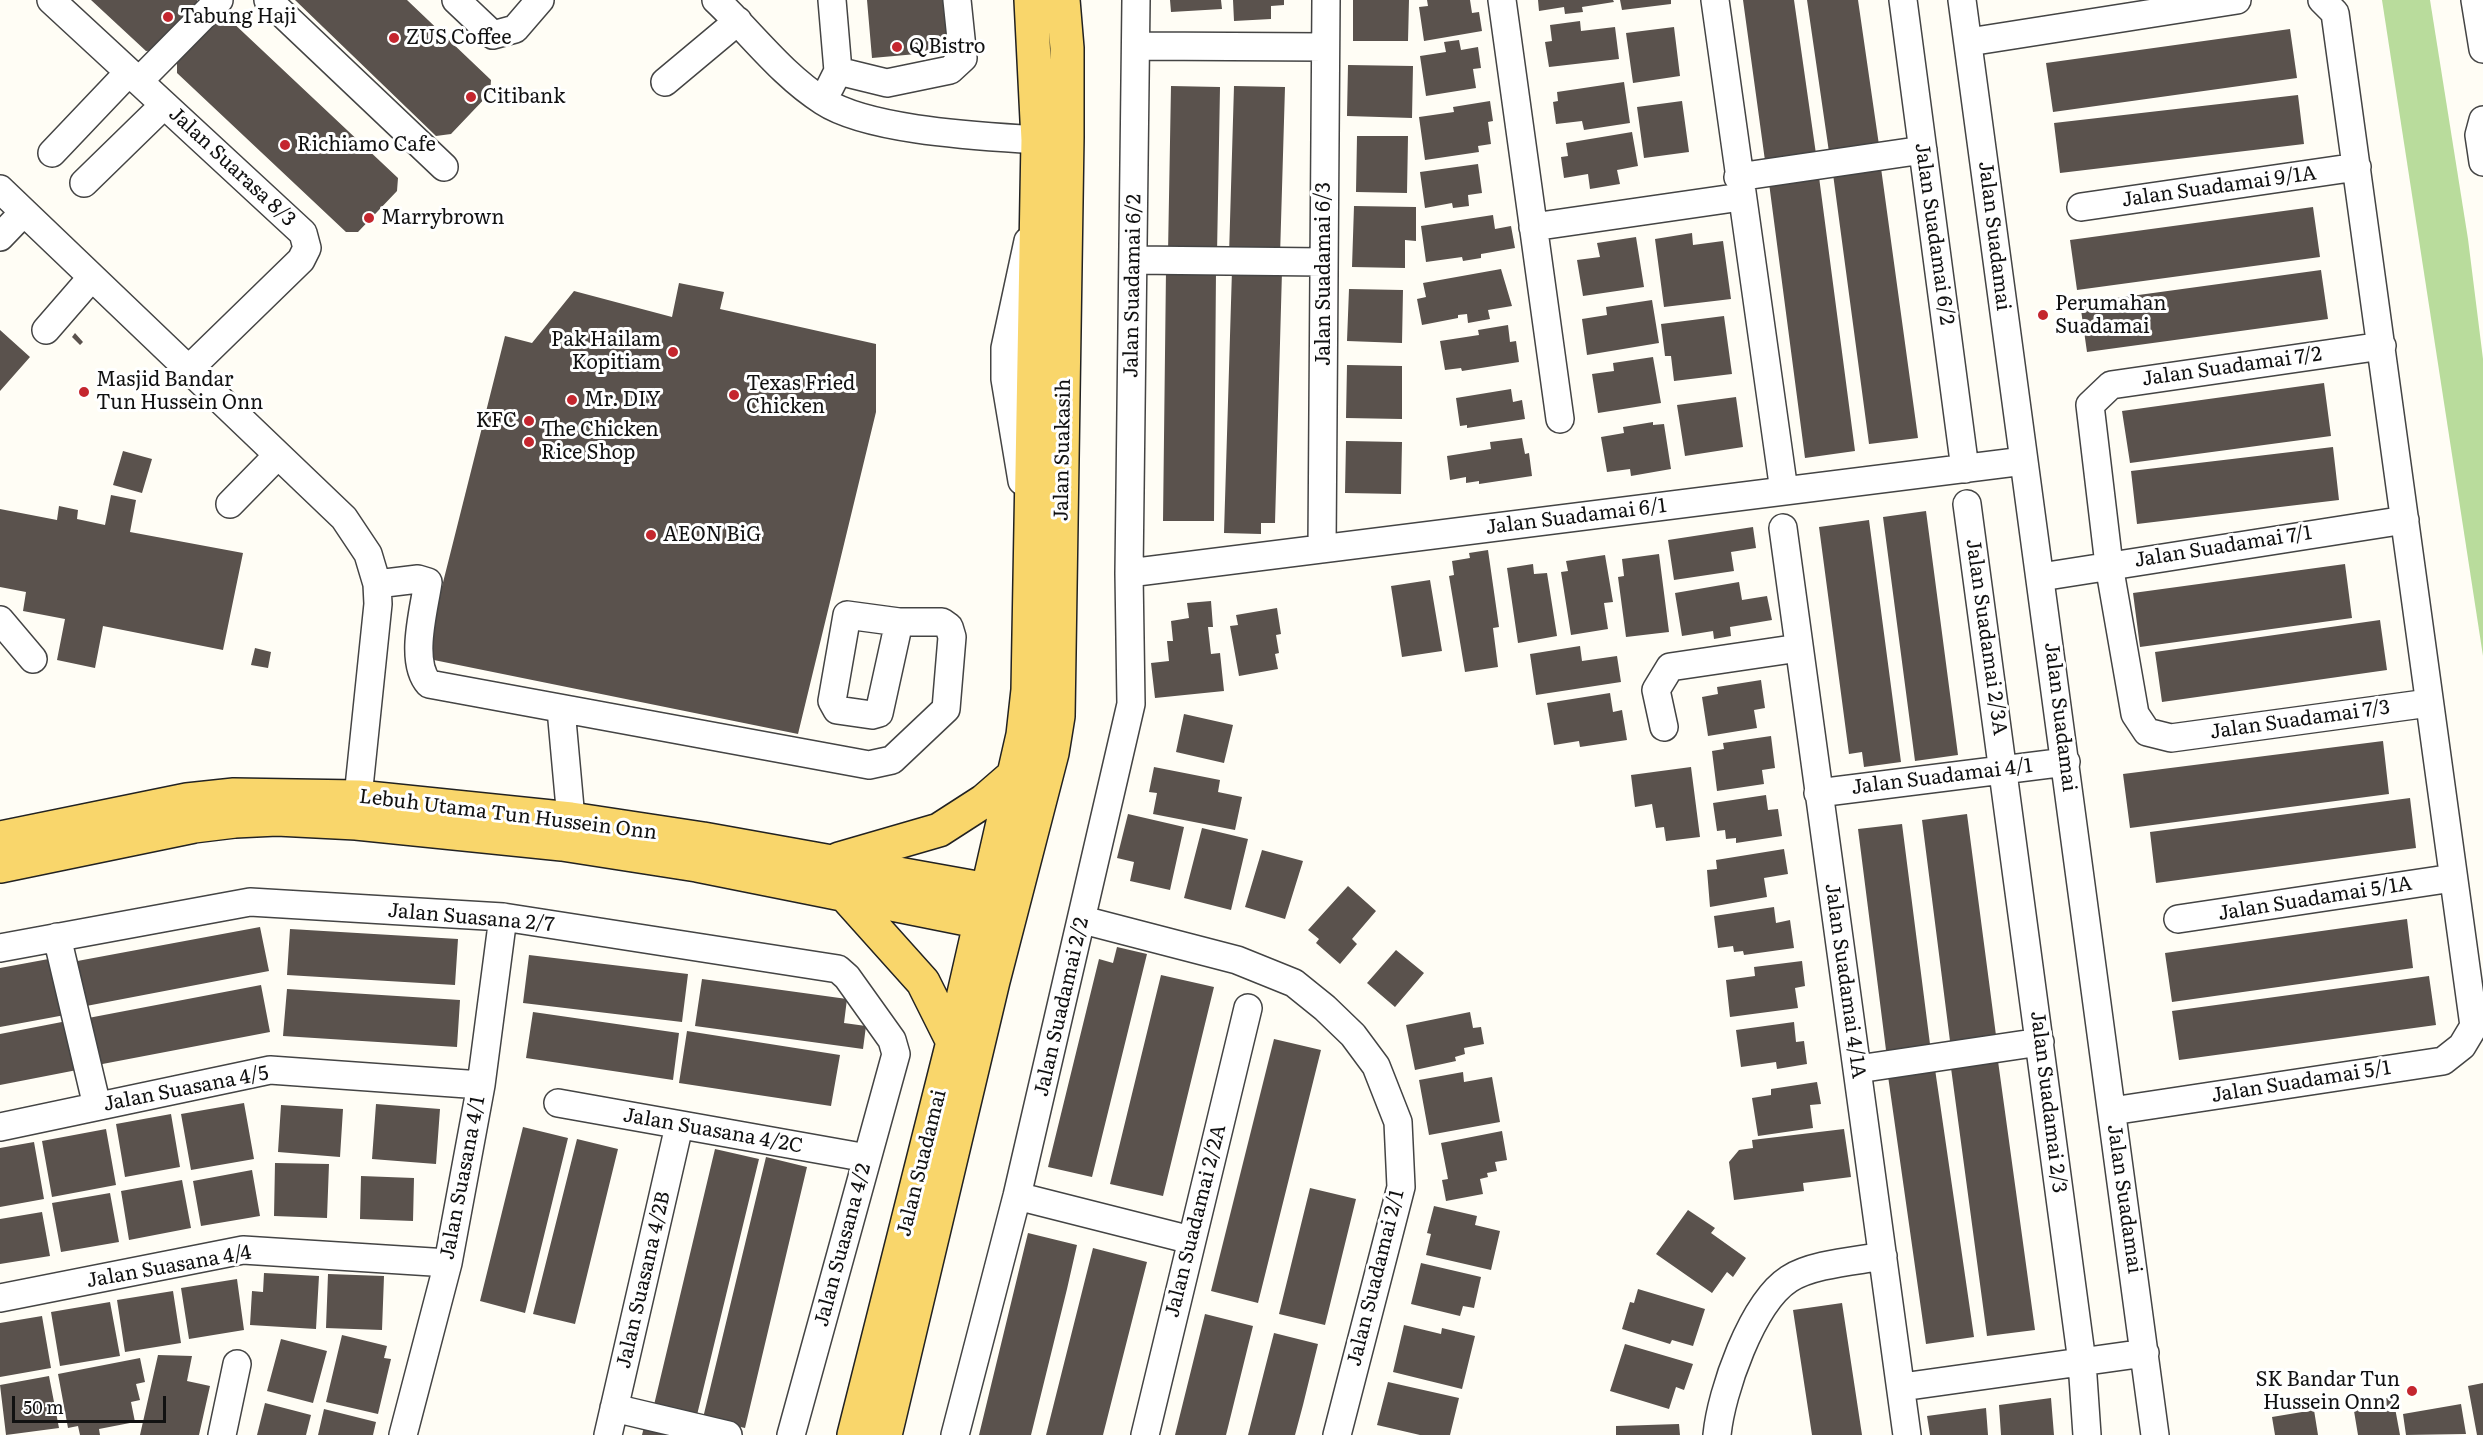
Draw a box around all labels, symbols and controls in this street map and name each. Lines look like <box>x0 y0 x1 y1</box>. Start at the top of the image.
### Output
place label: Tabung Haji <box>180 5 297 29</box>
marker: Tabung Haji <box>161 10 175 24</box>
place label: ZUS Coffee <box>406 26 512 50</box>
marker: ZUS Coffee <box>387 31 401 45</box>
place label: Q Bistro <box>909 35 986 59</box>
marker: Q Bistro <box>890 40 904 54</box>
place label: Citibank <box>483 85 566 109</box>
marker: Citibank <box>464 90 478 104</box>
street label: Jalan Suarasa 8/3 <box>164 102 300 232</box>
place label: Richiamo Cafe <box>297 133 436 157</box>
marker: Richiamo Cafe <box>278 138 292 152</box>
street label: Jalan Suadamai 6/2 <box>1909 141 1959 327</box>
street label: Jalan Suadamai <box>1973 160 2015 312</box>
street label: Jalan Suadamai 9/1A <box>2120 161 2318 213</box>
street label: Jalan Suadamai 6/3 <box>1312 182 1336 366</box>
street label: Jalan Suadamai 6/2 <box>1119 194 1147 378</box>
place label: Marrybrown <box>381 206 504 230</box>
marker: Marrybrown <box>362 211 376 225</box>
place label: Perumahan Suadamai <box>2055 292 2167 339</box>
marker: Perumahan Suadamai <box>2036 308 2050 322</box>
place label: Pak Hailam Kopitiam <box>551 328 661 375</box>
street label: Jalan Suadamai 7/2 <box>2141 343 2323 391</box>
marker: Pak Hailam Kopitiam <box>666 345 680 359</box>
place label: Masjid Bandar Tun Hussein Onn <box>96 368 263 415</box>
place label: Texas Fried Chicken <box>746 372 855 419</box>
street label: Jalan Suakasih <box>1050 379 1076 521</box>
marker: Masjid Bandar Tun Hussein Onn <box>77 385 91 399</box>
place label: Mr. DIY <box>584 388 660 412</box>
marker: Texas Fried Chicken <box>727 388 741 402</box>
marker: Mr. DIY <box>565 393 579 407</box>
place label: KFC <box>476 409 517 433</box>
marker: KFC <box>522 414 536 428</box>
place label: The Chicken Rice Shop <box>541 418 659 465</box>
marker: The Chicken Rice Shop <box>522 435 536 449</box>
street label: Jalan Suadamai 6/1 <box>1484 494 1668 540</box>
street label: Jalan Suadamai 7/1 <box>2133 521 2313 573</box>
place label: AEON BiG <box>663 523 761 547</box>
marker: AEON BiG <box>644 528 658 542</box>
street label: Jalan Suadamai 2/3A <box>1960 537 2012 737</box>
street label: Jalan Suadamai <box>2039 641 2081 793</box>
street label: Jalan Suadamai 7/3 <box>2208 695 2392 745</box>
street label: Jalan Suadamai 4/1 <box>1850 754 2034 800</box>
street label: Lebuh Utama Tun Hussein Onn <box>358 785 658 845</box>
street label: Jalan Suadamai 5/1A <box>2216 872 2414 926</box>
street label: Jalan Suadamai 4/1A <box>1819 882 1871 1080</box>
street label: Jalan Suasana 2/7 <box>387 899 555 937</box>
street label: Jalan Suadamai 2/2 <box>1030 915 1094 1099</box>
street label: Jalan Suadamai 2/3 <box>2025 1009 2071 1195</box>
street label: Jalan Suadamai 5/1 <box>2210 1056 2392 1108</box>
street label: Jalan Suasana 4/5 <box>101 1061 271 1117</box>
street label: Jalan Suadamai <box>892 1087 952 1239</box>
street label: Jalan Suasana 4/1 <box>435 1094 491 1262</box>
street label: Jalan Suasana 4/2C <box>621 1103 805 1159</box>
street label: Jalan Suadamai 2/2A <box>1160 1122 1232 1320</box>
street label: Jalan Suadamai <box>2102 1123 2146 1275</box>
street label: Jalan Suasana 4/2 <box>810 1161 876 1329</box>
street label: Jalan Suadamai 2/1 <box>1342 1187 1410 1369</box>
street label: Jalan Suasana 4/2B <box>612 1189 676 1371</box>
street label: Jalan Suasana 4/4 <box>85 1241 253 1293</box>
place label: SK Bandar Tun Hussein Onn 2 <box>2256 1368 2400 1415</box>
scale bar <box>15 1384 170 1422</box>
marker: SK Bandar Tun Hussein Onn 2 <box>2405 1384 2419 1398</box>
text: 50 m <box>23 1393 64 1420</box>

